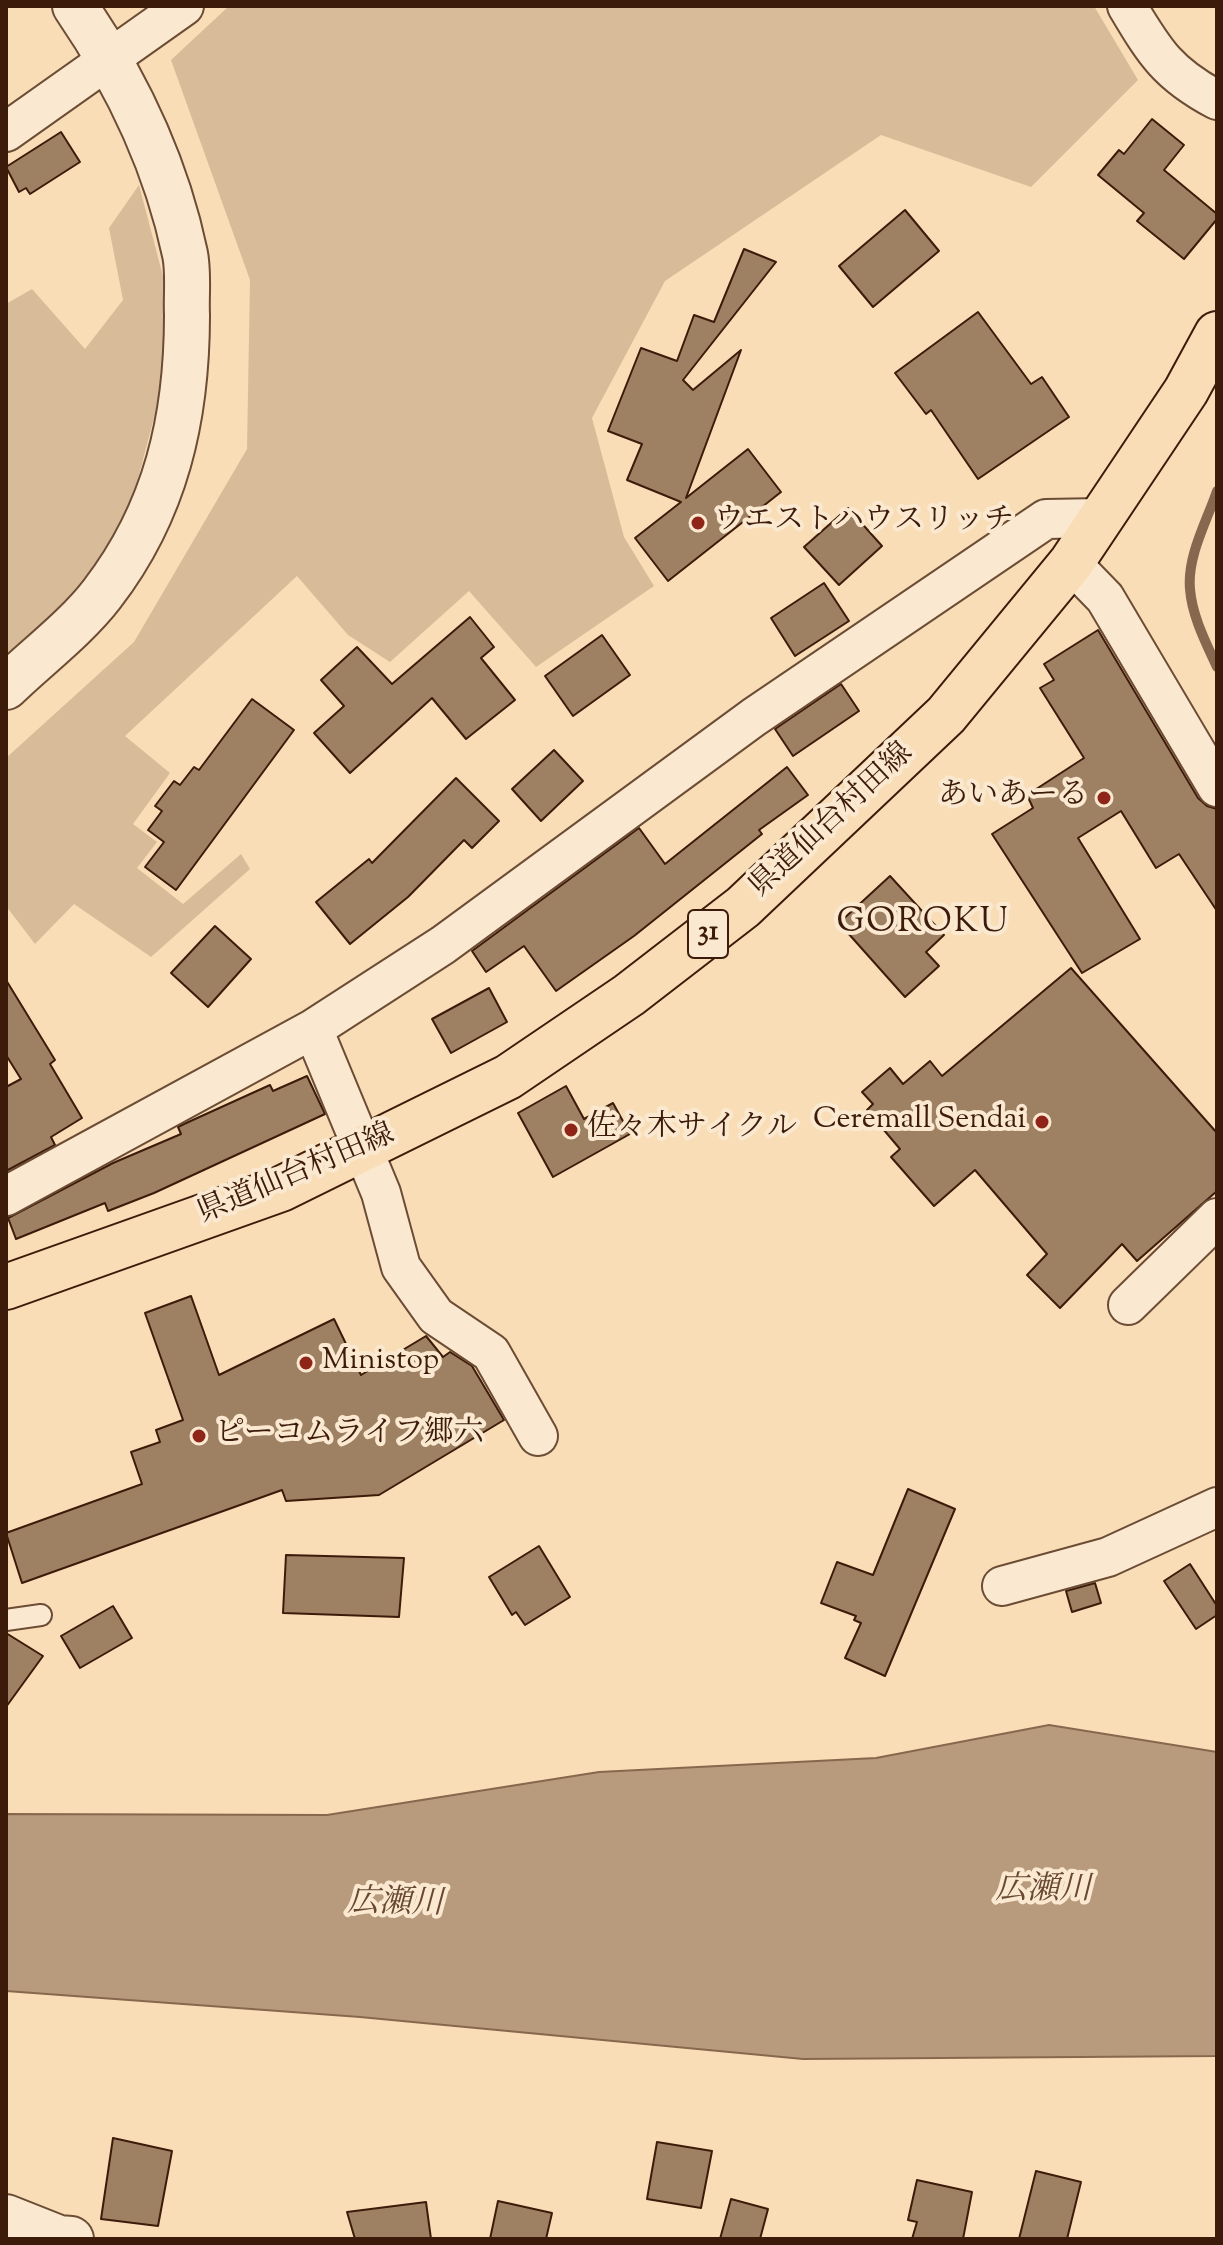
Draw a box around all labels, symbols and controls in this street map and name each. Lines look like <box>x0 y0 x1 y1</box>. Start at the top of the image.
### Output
place label: ウエストハウスリッチ <box>714 505 1014 541</box>
marker: ウエストハウスリッチ <box>689 514 707 532</box>
street label: 県道仙台村田線 <box>744 737 922 907</box>
place label: あいあーる <box>938 780 1088 816</box>
marker: あいあーる <box>1095 789 1113 807</box>
district label: GOROKU <box>837 905 1009 945</box>
road number: 31 <box>688 910 728 958</box>
place label: Ceremall Sendai <box>813 1104 1026 1140</box>
place label: 佐々木サイクル <box>587 1112 797 1148</box>
marker: Ceremall Sendai <box>1033 1113 1051 1131</box>
street label: 県道仙台村田線 <box>193 1118 401 1234</box>
marker: 佐々木サイクル <box>562 1121 580 1139</box>
place label: Ministop <box>322 1345 439 1381</box>
marker: Ministop <box>297 1354 315 1372</box>
place label: ピーコムライフ郷六 <box>215 1418 484 1454</box>
marker: ピーコムライフ郷六 <box>190 1427 208 1445</box>
water label: 広瀬川 <box>995 1874 1091 1912</box>
water label: 広瀬川 <box>347 1886 443 1926</box>

